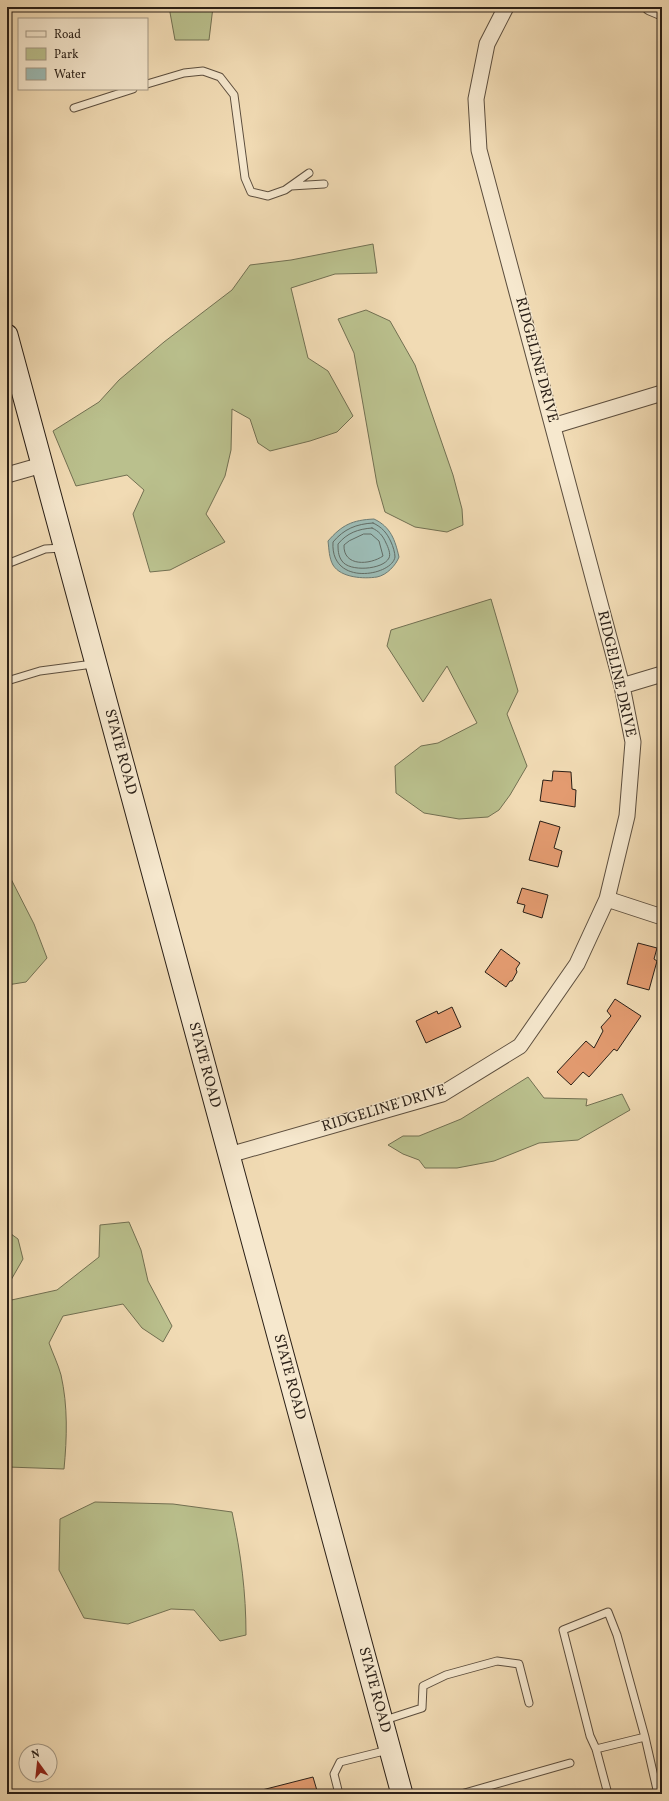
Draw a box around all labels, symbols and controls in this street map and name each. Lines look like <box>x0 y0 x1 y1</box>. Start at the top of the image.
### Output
legend <box>18 18 148 90</box>
text: Road <box>54 27 81 43</box>
text: Park <box>54 47 79 63</box>
text: Water <box>54 67 86 83</box>
street label: RIDGELINE DRIVE <box>509 295 563 425</box>
street label: RIDGELINE DRIVE <box>591 609 641 739</box>
street label: STATE ROAD <box>99 707 142 797</box>
street label: STATE ROAD <box>183 1020 226 1110</box>
street label: RIDGELINE DRIVE <box>319 1080 449 1138</box>
street label: STATE ROAD <box>268 1332 311 1422</box>
street label: STATE ROAD <box>353 1645 396 1735</box>
north arrow <box>18 1743 58 1783</box>
text: N <box>30 1747 42 1763</box>

